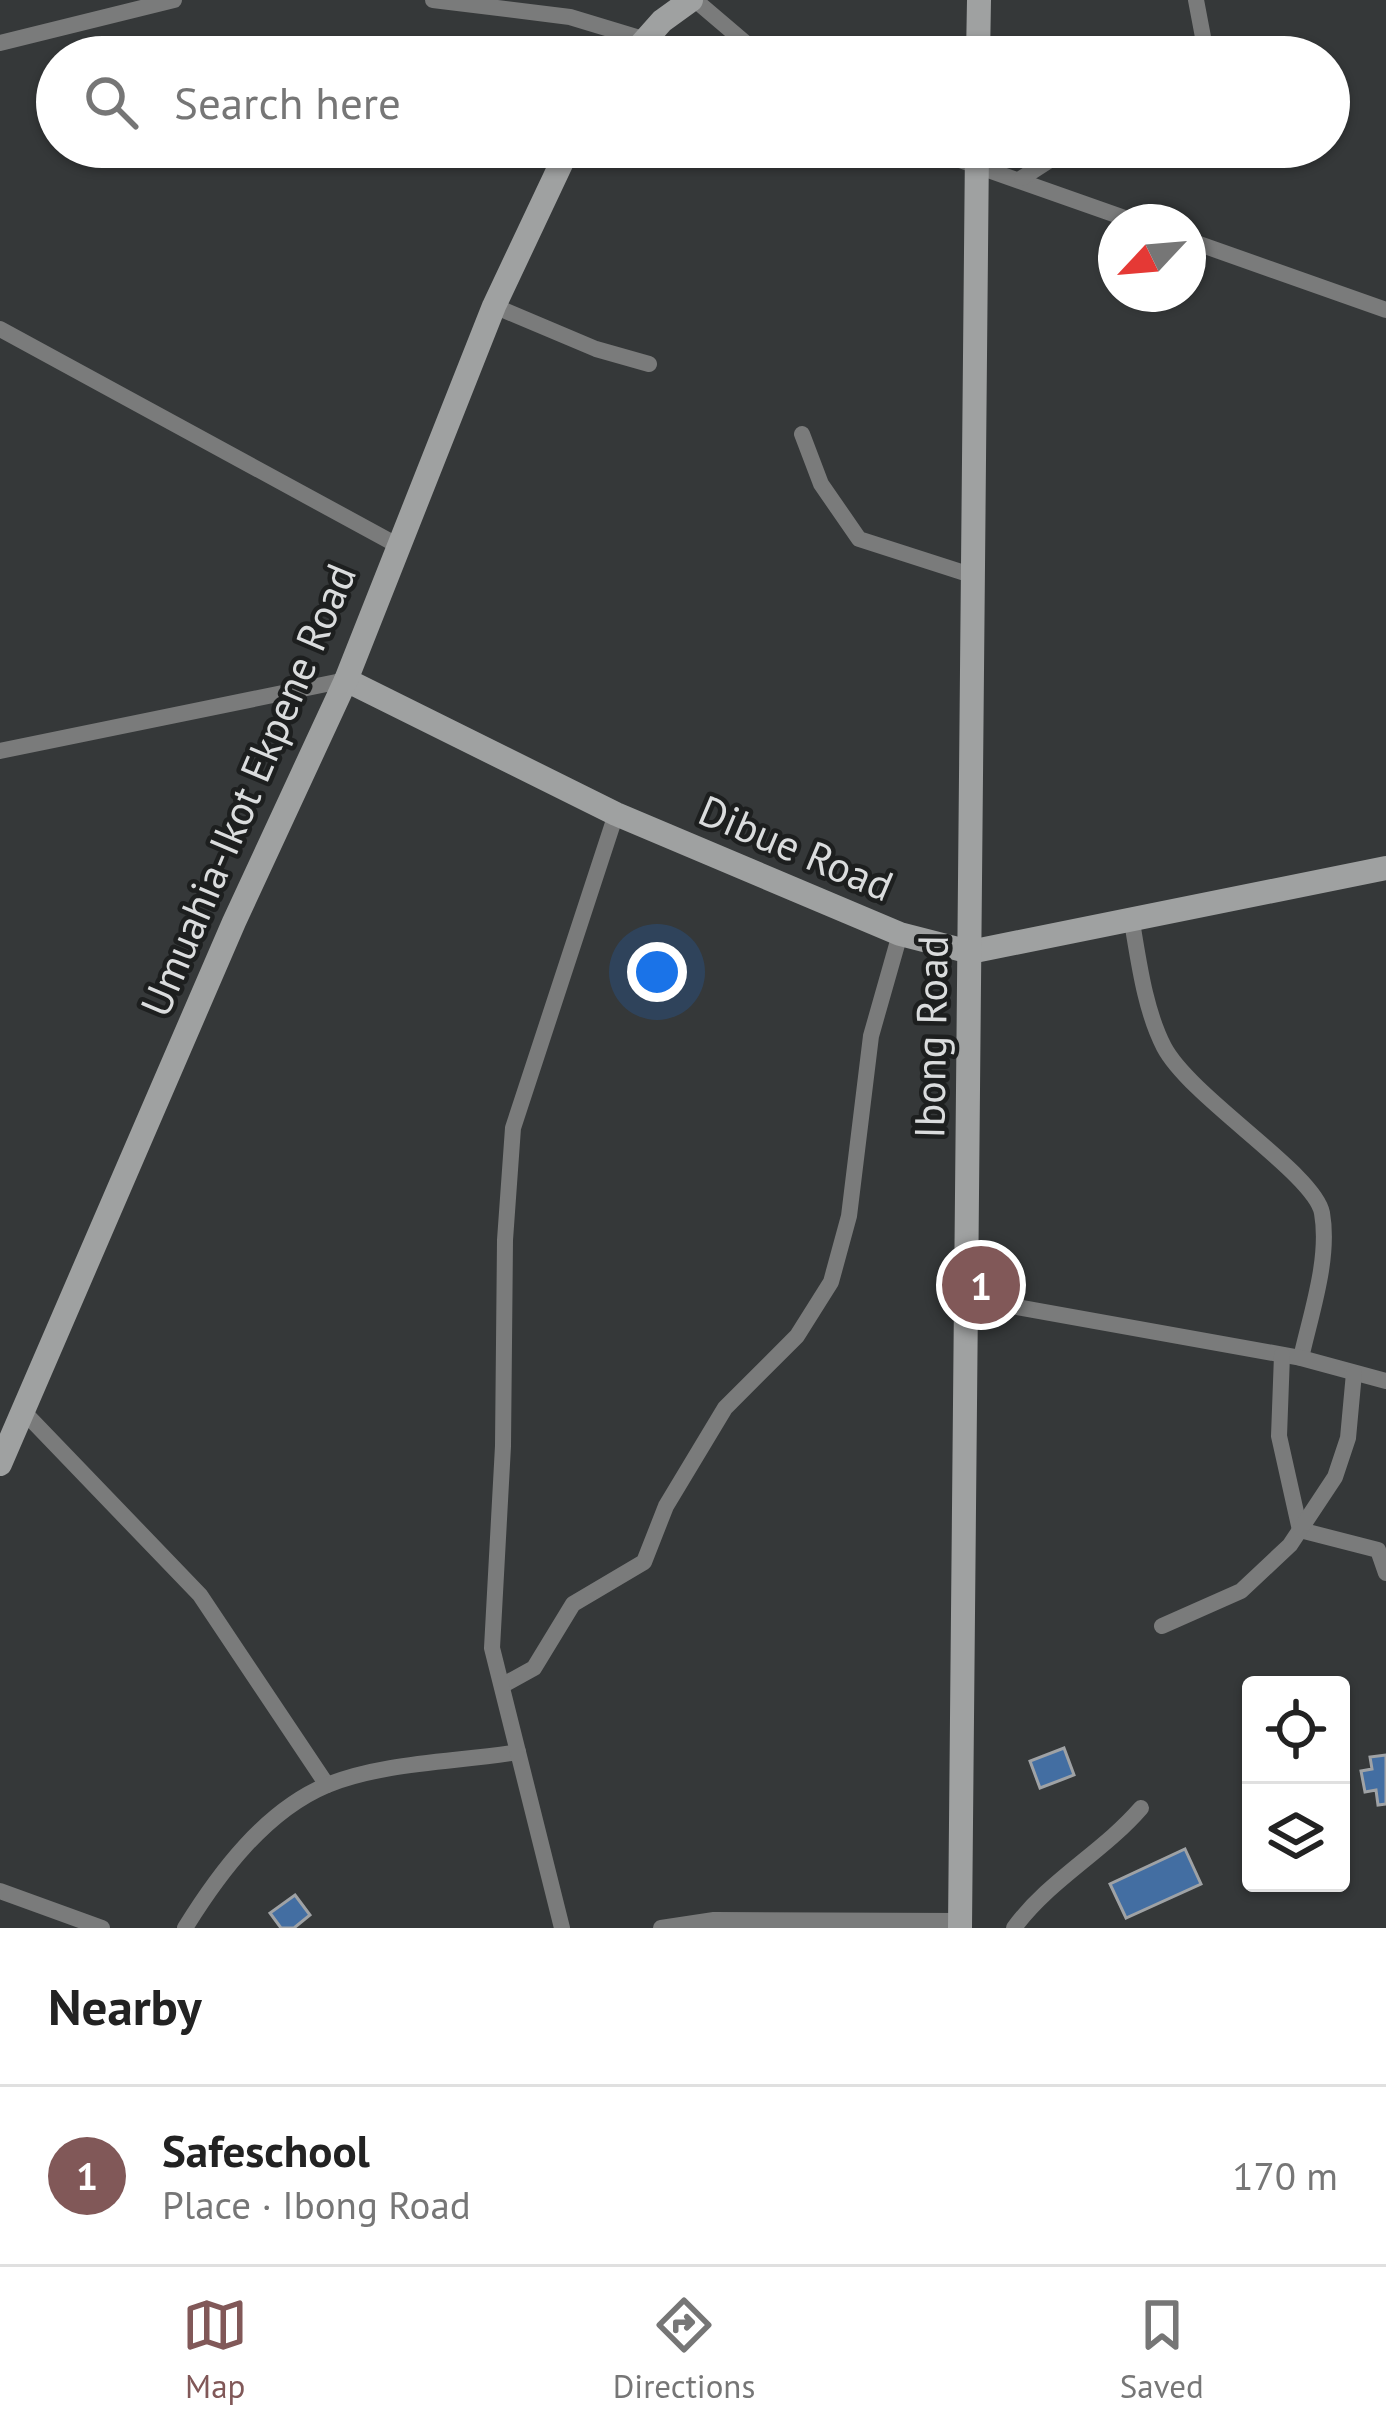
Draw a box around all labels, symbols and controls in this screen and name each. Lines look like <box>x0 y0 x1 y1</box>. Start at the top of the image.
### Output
search box <box>36 36 1350 168</box>
icon: search <box>78 69 144 135</box>
text: Search here <box>174 73 401 131</box>
north arrow <box>1098 204 1206 312</box>
street label: Umuahia-Ikot Ekpene Road <box>127 555 368 1024</box>
street label: Dibue Road <box>691 782 902 913</box>
street label: Ibong Road <box>901 935 960 1139</box>
your location <box>627 942 687 1002</box>
pin: 1 <box>942 1240 1020 1330</box>
map controls <box>1242 1676 1350 1892</box>
button: locate <box>1242 1676 1350 1784</box>
button: layers <box>1242 1784 1350 1892</box>
text: Nearby <box>48 1973 202 2039</box>
text: Safeschool <box>162 2121 370 2179</box>
text: 1 <box>76 2150 98 2201</box>
text: 170 m <box>1232 2150 1338 2201</box>
text: Place · Ibong Road <box>162 2179 471 2230</box>
tab: Map <box>182 2292 248 2407</box>
tab: Directions <box>613 2292 755 2407</box>
tab: Saved <box>1120 2292 1204 2407</box>

